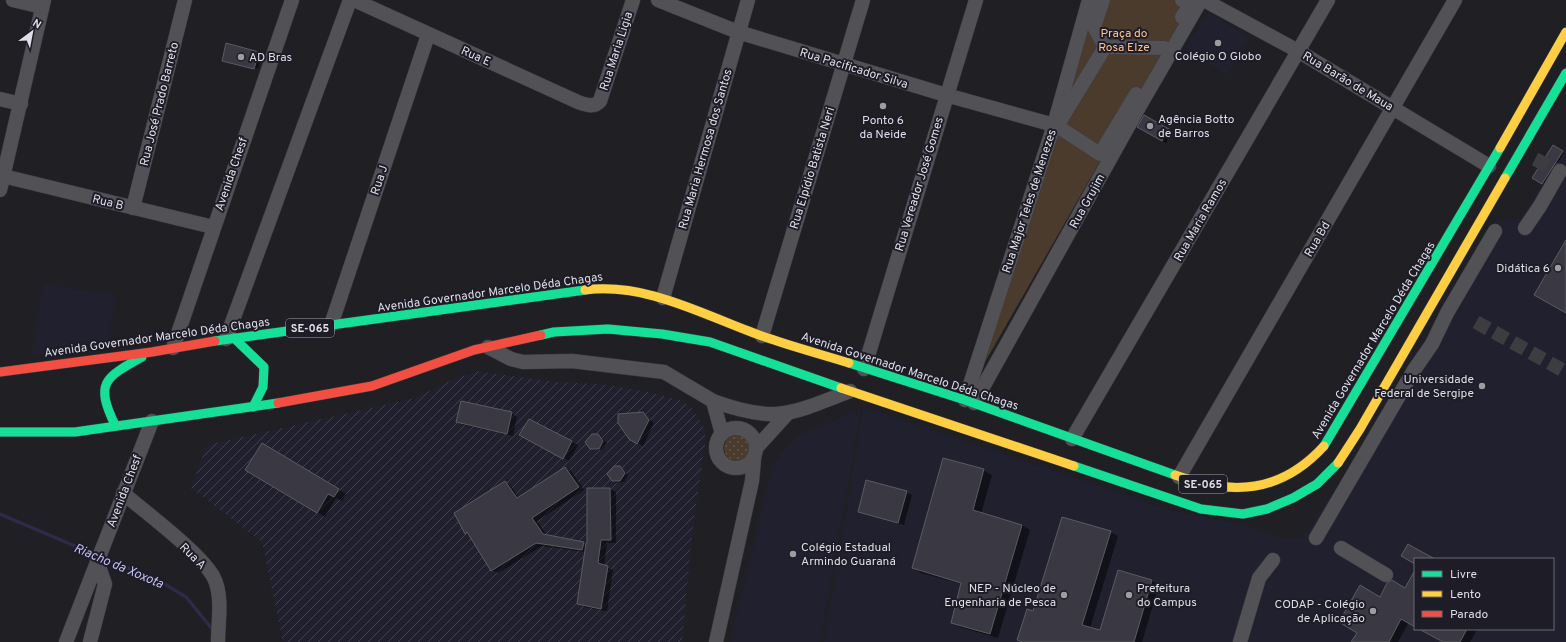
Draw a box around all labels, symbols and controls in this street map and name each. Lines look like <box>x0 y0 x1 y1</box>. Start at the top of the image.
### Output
street label: Rua Maria Ligia <box>597 10 637 93</box>
north arrow <box>12 12 52 52</box>
text: N <box>30 16 44 32</box>
park label: Praça do Rosa Elze <box>1098 26 1150 56</box>
marker: Colégio O Globo <box>1213 38 1223 48</box>
street label: Rua José Prado Barreto <box>137 40 183 168</box>
street label: Rua E <box>458 43 493 71</box>
street label: Rua Pacificador Silva <box>798 45 910 93</box>
street label: Rua Barão de Maua <box>1299 48 1396 115</box>
place label: Colégio O Globo <box>1175 49 1262 65</box>
place label: AD Bras <box>249 50 292 66</box>
marker: AD Bras <box>236 52 246 62</box>
street label: Rua Maria Hermosa dos Santos <box>675 67 737 231</box>
marker: Ponto 6 da Neide <box>878 101 888 111</box>
street label: Rua Elpídio Batista Neri <box>787 105 839 231</box>
place label: Agência Botto de Barros <box>1158 112 1235 142</box>
place label: Ponto 6 da Neide <box>859 113 907 143</box>
street label: Rua Vereador José Gomes <box>892 115 948 253</box>
marker: Agência Botto de Barros <box>1145 121 1155 131</box>
street label: Rua Major Teles de Menezes <box>999 127 1061 275</box>
street label: Avenida Chesf <box>212 136 252 213</box>
street label: Rua J <box>368 163 392 197</box>
street label: Rua Grujim <box>1066 171 1109 232</box>
street label: Rua Maria Ramos <box>1171 176 1231 265</box>
street label: Rua B <box>90 191 125 215</box>
street label: Rua Bd <box>1301 219 1334 260</box>
street label: Avenida Governador Marcelo Déda Chagas <box>1308 239 1439 442</box>
place label: Didática 6 <box>1496 261 1550 277</box>
marker: Didática 6 <box>1553 263 1563 273</box>
street label: Avenida Governador Marcelo Déda Chagas <box>376 269 604 317</box>
street label: Avenida Governador Marcelo Déda Chagas <box>43 314 271 362</box>
road number: SE-065 <box>286 319 334 337</box>
street label: Avenida Governador Marcelo Déda Chagas <box>799 329 1020 415</box>
place label: Universidade Federal de Sergipe <box>1374 372 1474 402</box>
marker: Universidade Federal de Sergipe <box>1477 381 1487 391</box>
street label: Avenida Chesf <box>104 453 146 530</box>
road number: SE-065 <box>1179 475 1227 493</box>
street label: Rua A <box>176 540 209 573</box>
place label: Colégio Estadual Armindo Guaraná <box>801 540 896 570</box>
water label: Riacho da Xoxota <box>71 541 166 593</box>
marker: Colégio Estadual Armindo Guaraná <box>788 549 798 559</box>
legend <box>1414 558 1554 630</box>
text: Livre <box>1450 567 1477 583</box>
place label: NEP - Núcleo de Engenharia de Pesca <box>944 581 1056 611</box>
place label: Prefeitura do Campus <box>1137 581 1197 611</box>
text: Lento <box>1450 587 1481 603</box>
marker: NEP - Núcleo de Engenharia de Pesca <box>1059 590 1069 600</box>
marker: Prefeitura do Campus <box>1124 590 1134 600</box>
place label: CODAP - Colégio de Aplicação <box>1275 597 1365 627</box>
marker: CODAP - Colégio de Aplicação <box>1368 606 1378 616</box>
text: Parado <box>1450 607 1488 623</box>

